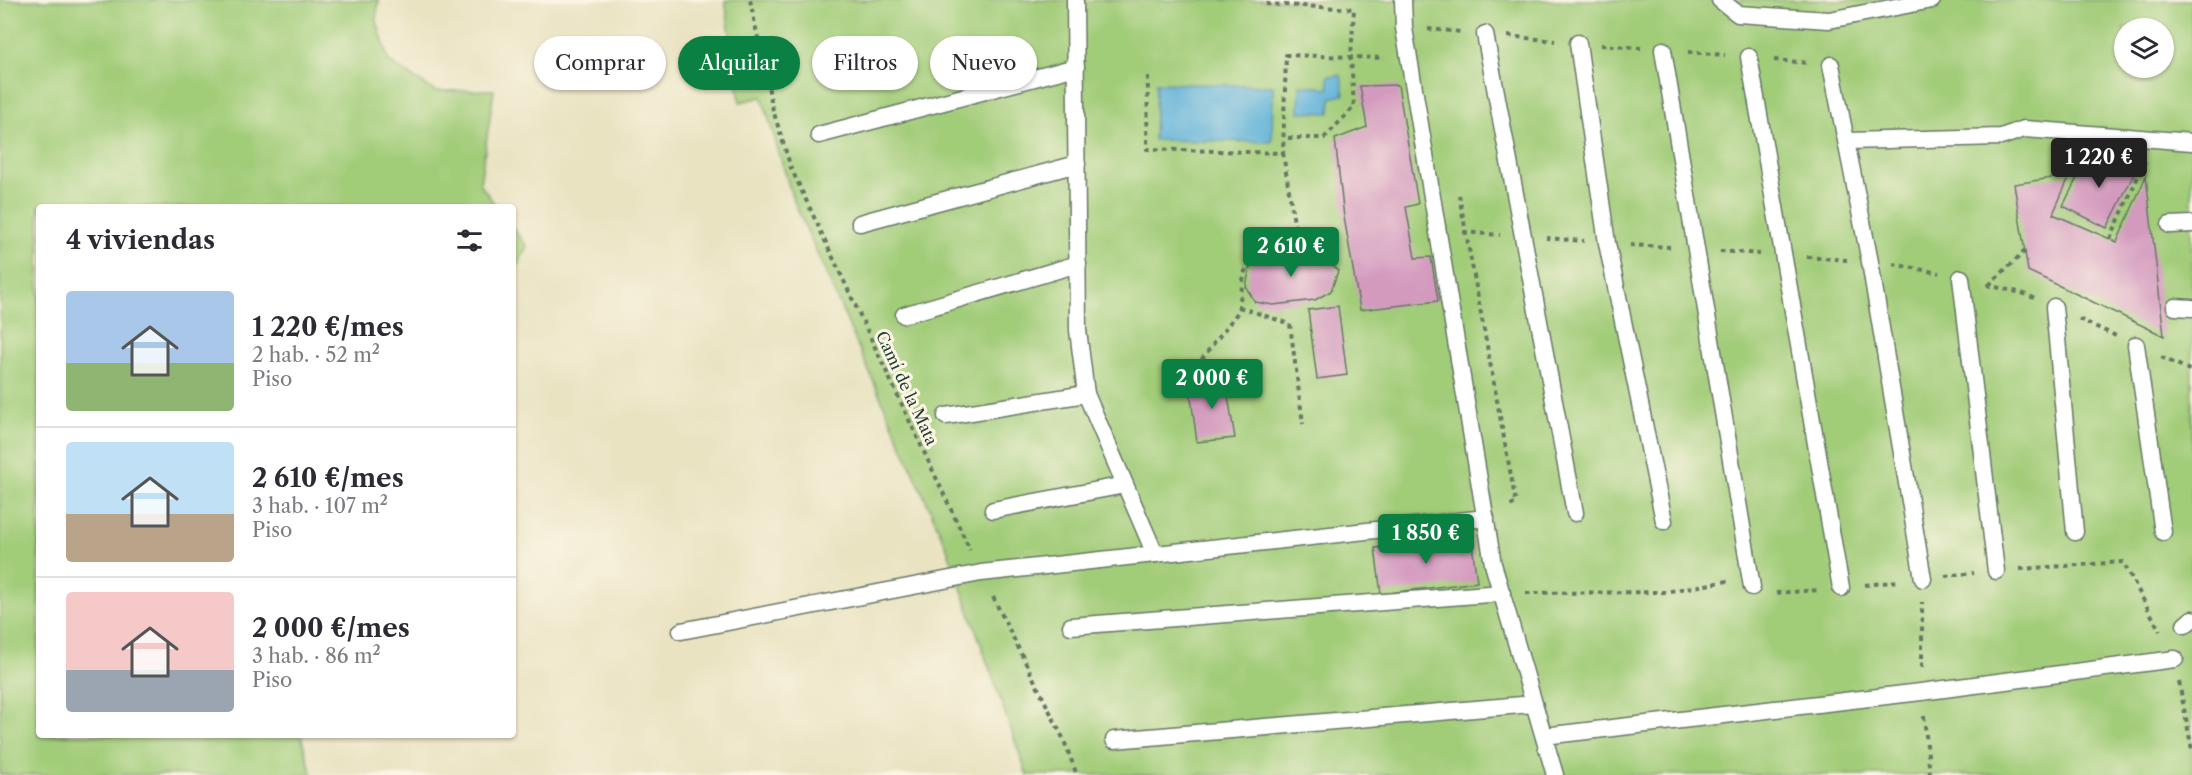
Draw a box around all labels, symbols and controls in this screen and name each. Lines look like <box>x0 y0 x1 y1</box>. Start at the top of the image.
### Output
map controls <box>2114 18 2174 78</box>
button: layers <box>2114 18 2174 78</box>
chip: Comprar <box>534 36 666 90</box>
chip: Alquilar <box>678 36 800 90</box>
chip: Filtros <box>812 36 918 90</box>
chip: Nuevo <box>930 36 1037 90</box>
pin: 1 220 € <box>2044 138 2154 189</box>
text: 1 220 € <box>2065 145 2133 169</box>
text: 4 viviendas <box>66 224 215 256</box>
icon: filters <box>453 224 486 257</box>
pin: 2 610 € <box>1236 227 1346 278</box>
text: 2 610 € <box>1257 234 1325 258</box>
text: 1 220 €/mes <box>252 311 404 343</box>
icon: home <box>114 315 186 387</box>
street label: Camí de la Mata <box>872 328 942 449</box>
text: 2 hab. · 52 m² <box>252 343 380 367</box>
pin: 2 000 € <box>1157 359 1267 410</box>
text: 2 000 € <box>1176 366 1248 390</box>
text: Piso <box>252 367 292 391</box>
text: 2 610 €/mes <box>252 462 404 494</box>
icon: home <box>114 466 186 538</box>
text: 3 hab. · 107 m² <box>252 494 388 518</box>
pin: 1 850 € <box>1371 514 1481 565</box>
text: Piso <box>252 518 292 542</box>
text: 1 850 € <box>1392 521 1460 545</box>
text: 2 000 €/mes <box>252 612 410 644</box>
icon: home <box>114 616 186 688</box>
text: 3 hab. · 86 m² <box>252 644 381 668</box>
text: Piso <box>252 668 292 692</box>

